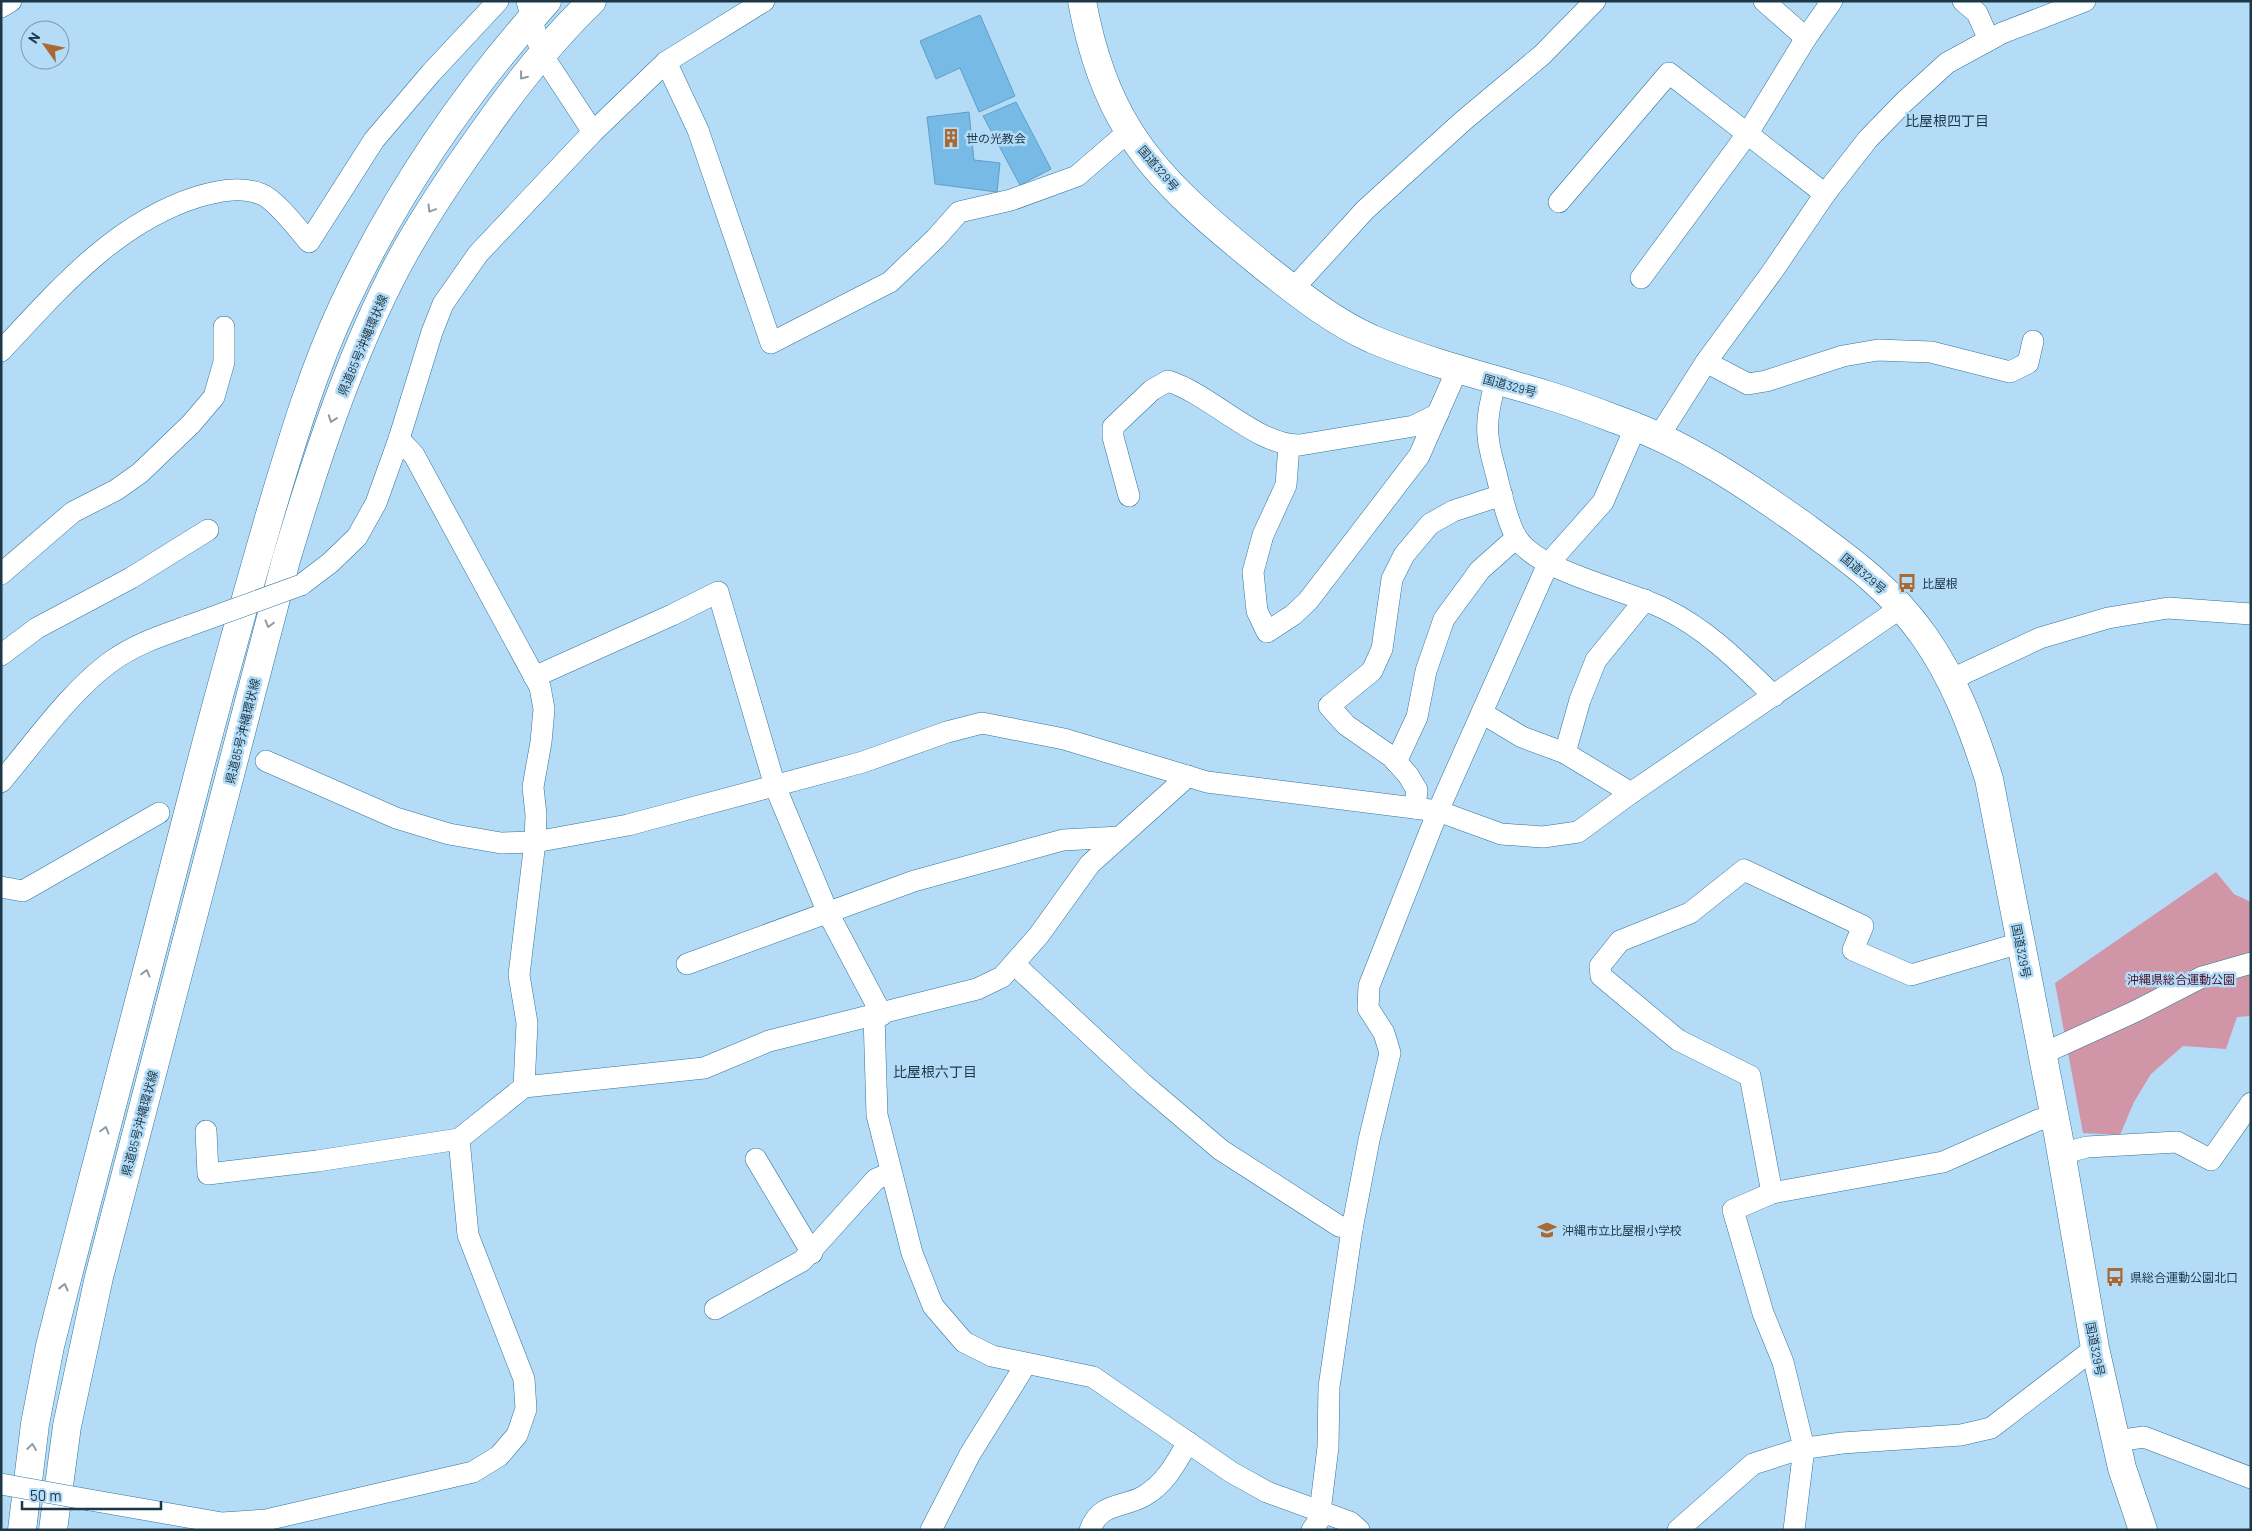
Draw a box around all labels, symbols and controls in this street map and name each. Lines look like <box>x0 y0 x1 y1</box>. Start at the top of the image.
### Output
north arrow <box>20 20 70 70</box>
text: N <box>24 29 43 46</box>
one-way arrow <box>520 70 529 79</box>
district label: 比屋根四丁目 <box>1905 112 1989 129</box>
building icon: 世の光教会 <box>940 127 962 149</box>
place label: 世の光教会 <box>966 131 1026 145</box>
street label: 国道329号 <box>1136 143 1182 193</box>
one-way arrow <box>427 203 437 212</box>
street label: 県道85号沖縄環状線 <box>334 292 390 398</box>
street label: 国道329号 <box>1482 371 1538 399</box>
one-way arrow <box>328 414 338 422</box>
street label: 国道329号 <box>1838 550 1890 596</box>
bus stop icon: 比屋根 <box>1896 572 1918 594</box>
place label: 比屋根 <box>1922 576 1958 590</box>
one-way arrow <box>264 620 275 629</box>
street label: 県道85号沖縄環状線 <box>222 677 262 785</box>
street label: 国道329号 <box>2010 923 2034 979</box>
one-way arrow <box>141 969 151 978</box>
park label: 沖縄県総合運動公園 <box>2127 972 2235 986</box>
district label: 比屋根六丁目 <box>893 1063 977 1080</box>
street label: 県道85号沖縄環状線 <box>118 1069 160 1177</box>
one-way arrow <box>99 1126 110 1135</box>
school or university icon: 沖縄市立比屋根小学校 <box>1536 1219 1558 1241</box>
place label: 沖縄市立比屋根小学校 <box>1562 1223 1682 1237</box>
bus stop icon: 県総合運動公園北口 <box>2104 1266 2126 1288</box>
place label: 県総合運動公園北口 <box>2130 1270 2238 1284</box>
one-way arrow <box>58 1283 69 1292</box>
street label: 国道329号 <box>2084 1321 2108 1377</box>
one-way arrow <box>26 1442 37 1450</box>
scale bar <box>22 1478 161 1510</box>
text: 50 m <box>30 1486 62 1504</box>

